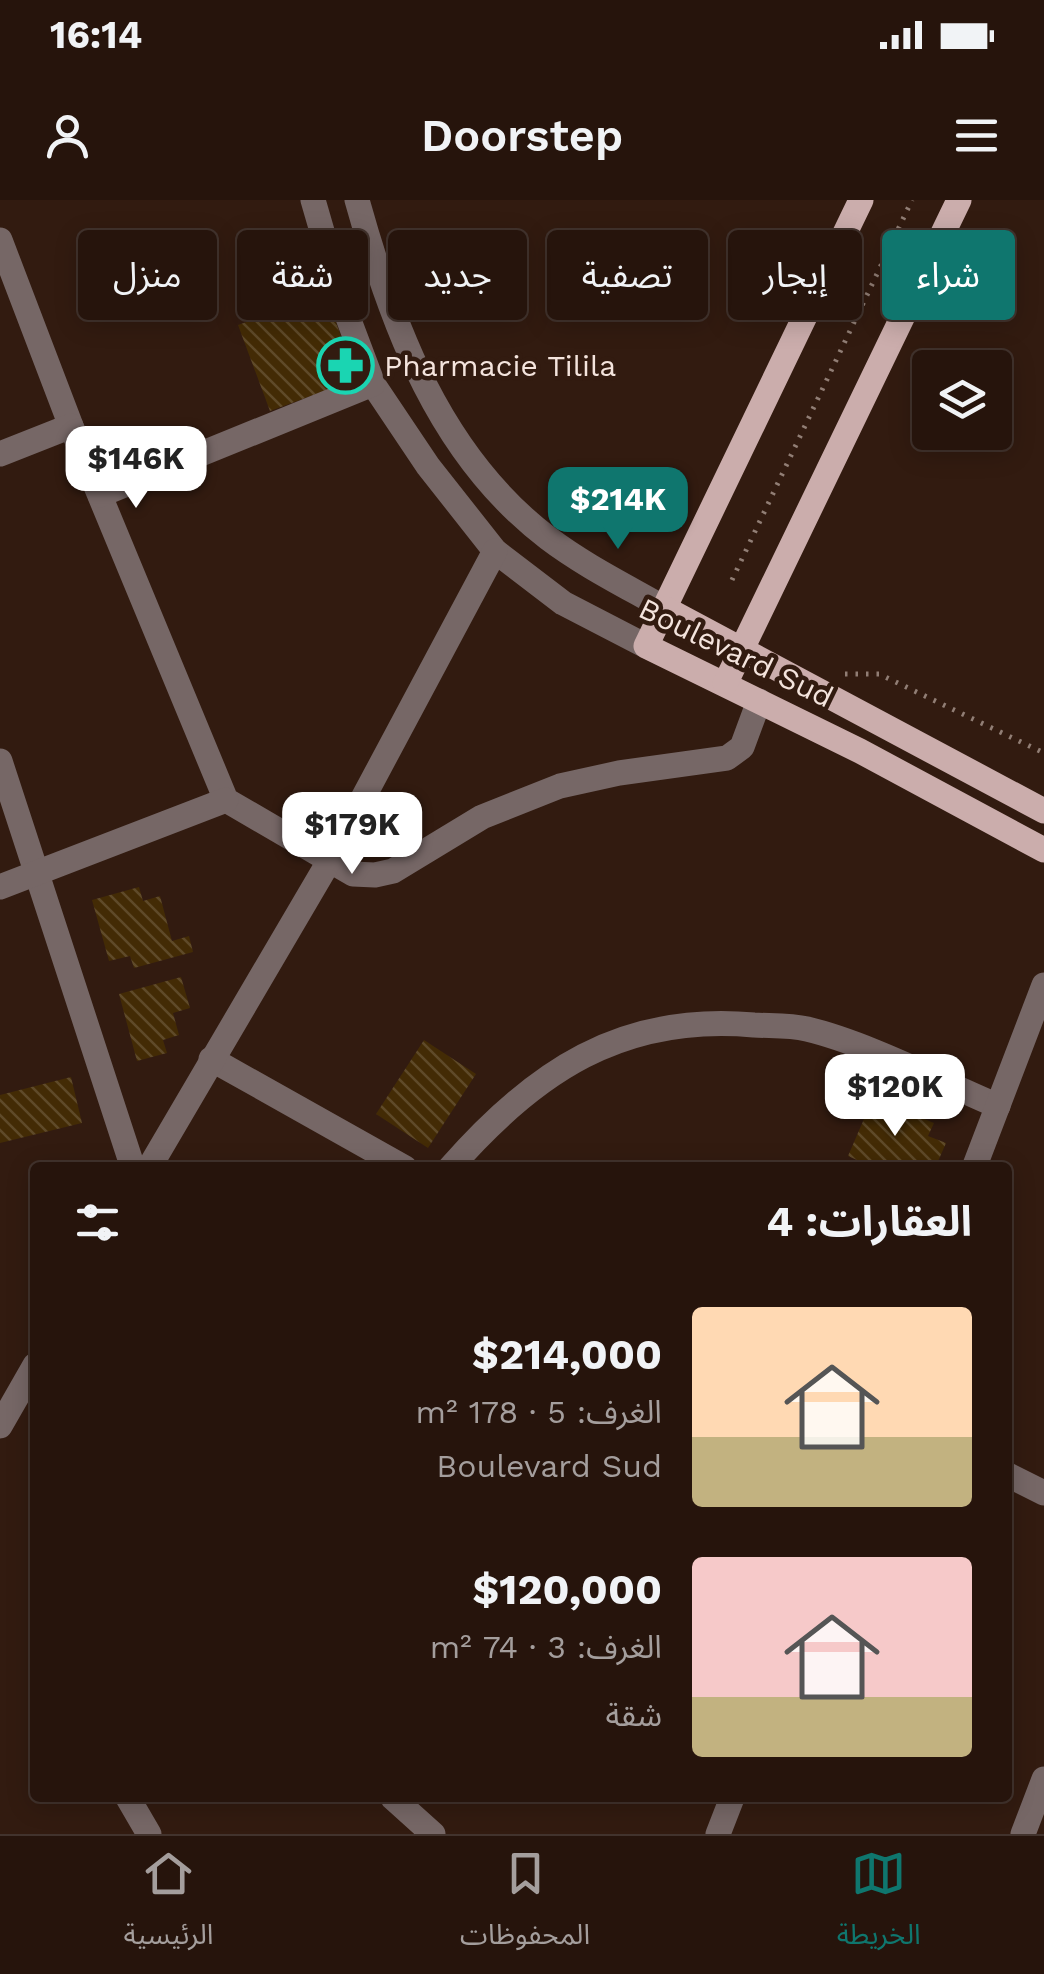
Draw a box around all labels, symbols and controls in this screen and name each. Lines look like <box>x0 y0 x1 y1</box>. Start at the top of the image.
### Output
text: 16:14 <box>50 13 142 57</box>
icon: person <box>40 108 95 163</box>
icon: menu <box>949 108 1004 163</box>
text: Doorstep <box>421 109 623 162</box>
chip: منزل <box>78 230 217 320</box>
chip: شقة <box>237 230 368 320</box>
chip: جديد <box>388 230 527 320</box>
chip: تصفية <box>547 230 708 320</box>
chip: إيجار <box>728 230 862 320</box>
chip: شراء <box>882 230 1015 320</box>
pharmacy icon: Pharmacie Tilila <box>315 336 375 396</box>
place label: Pharmacie Tilila <box>384 348 616 383</box>
map controls <box>912 350 1012 450</box>
button: layers <box>912 350 1012 450</box>
pin: $146K <box>66 426 206 511</box>
text: $146K <box>88 439 184 477</box>
pin: $214K <box>548 467 688 552</box>
text: $214K <box>570 480 666 518</box>
street label: Boulevard Sud <box>633 590 839 715</box>
pin: $179K <box>282 792 422 877</box>
text: $179K <box>304 805 400 843</box>
pin: $120K <box>825 1054 965 1139</box>
text: $120K <box>847 1067 943 1105</box>
icon: filters <box>70 1195 125 1250</box>
text: العقارات: 4 <box>766 1197 972 1246</box>
text: $214,000 <box>472 1330 662 1379</box>
icon: home <box>772 1347 892 1467</box>
text: الغرف: 5 · 178 m² <box>416 1393 662 1431</box>
text: Boulevard Sud <box>436 1447 662 1485</box>
text: $120,000 <box>472 1565 662 1614</box>
icon: home <box>772 1597 892 1717</box>
text: الغرف: 3 · 74 m² <box>430 1628 662 1666</box>
text: شقة <box>606 1696 662 1734</box>
tab: الرئيسية <box>123 1846 213 1965</box>
tab: المحفوظات <box>460 1846 590 1965</box>
tab: الخريطة <box>837 1846 921 1965</box>

